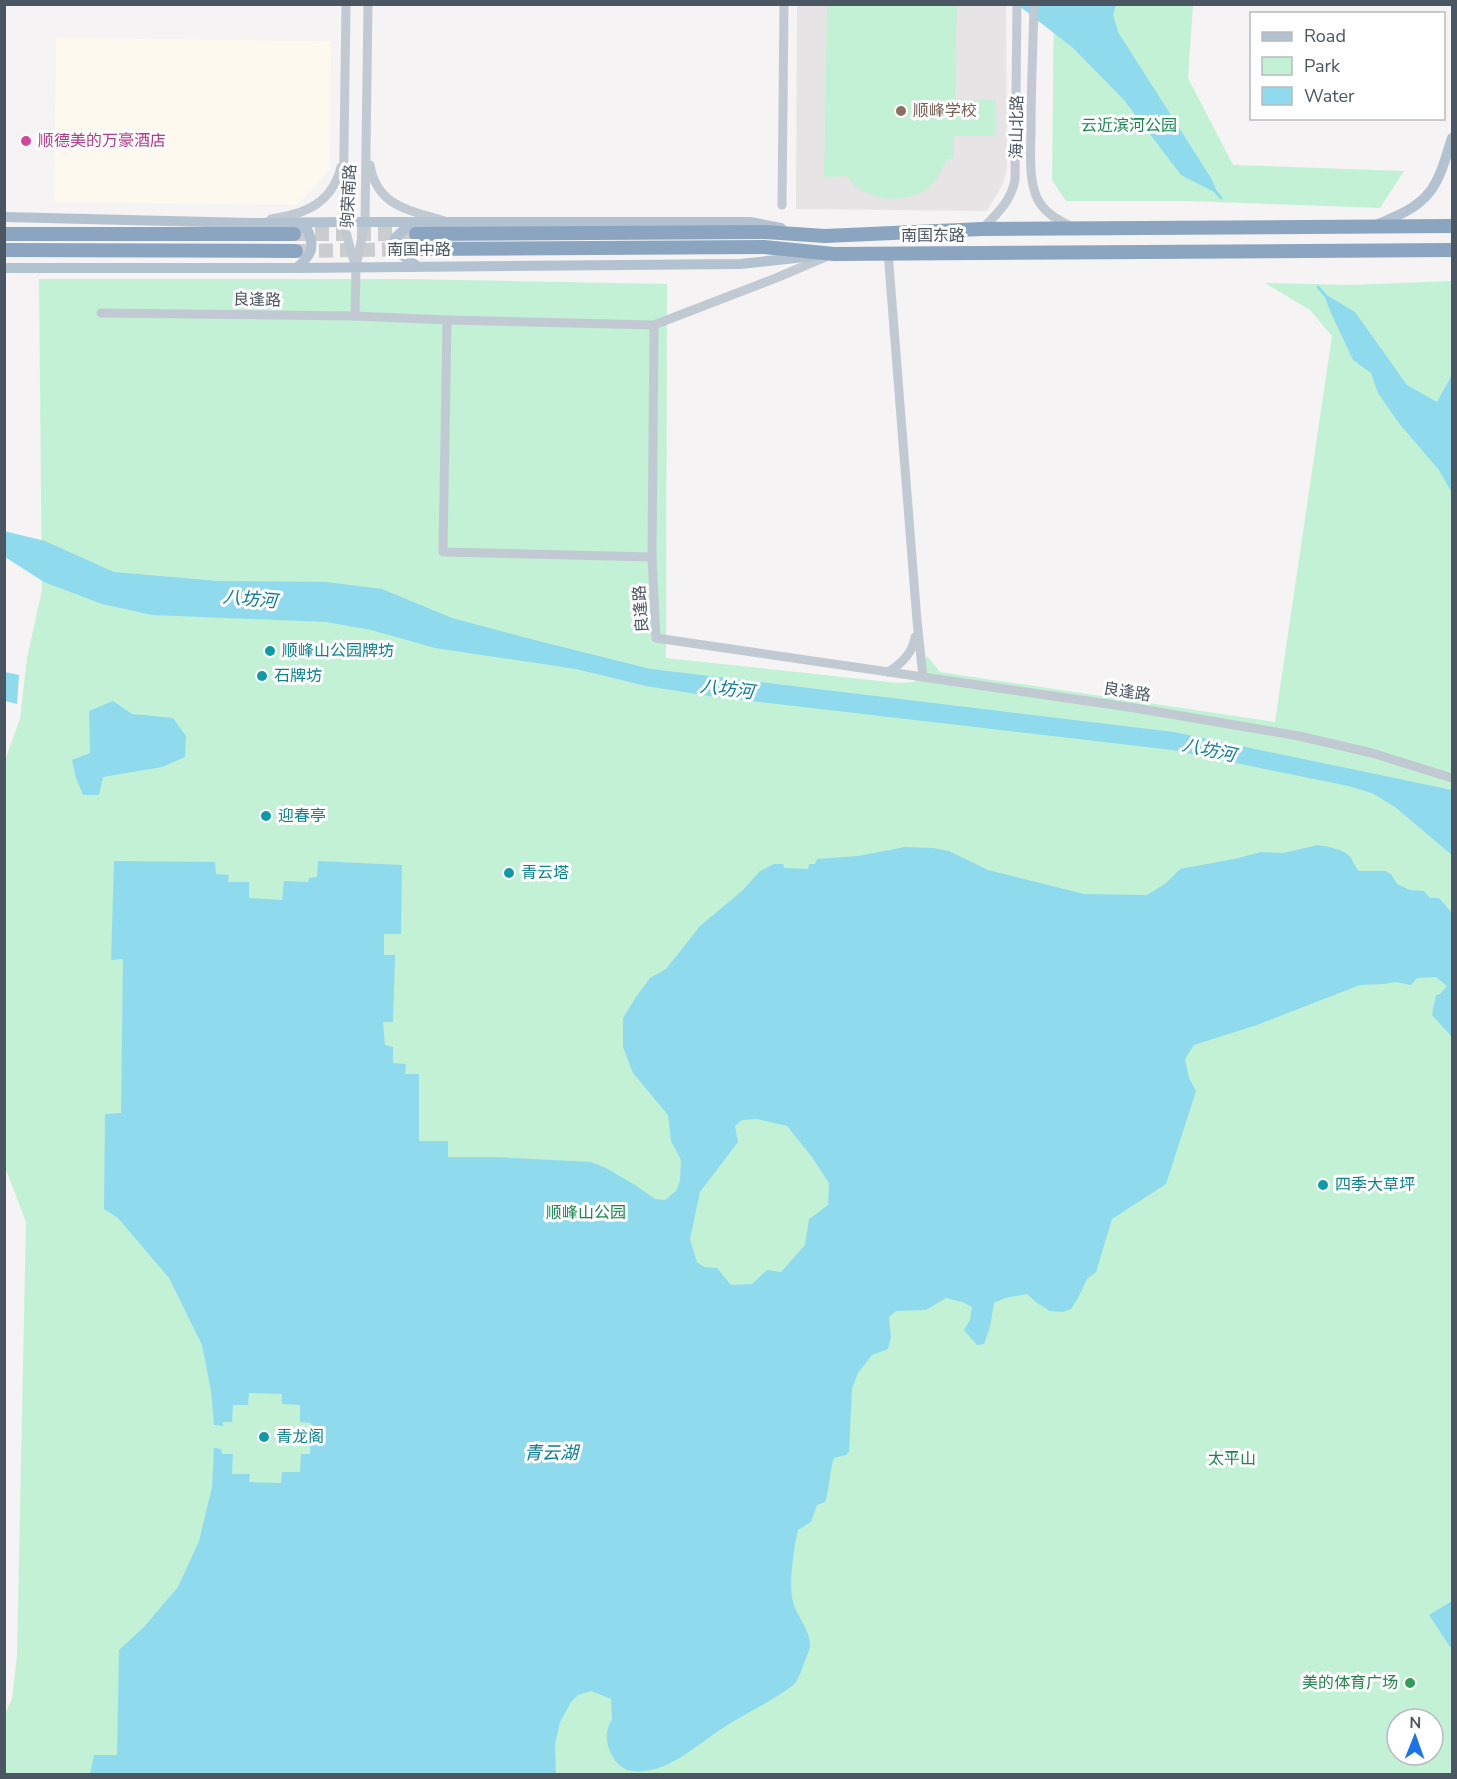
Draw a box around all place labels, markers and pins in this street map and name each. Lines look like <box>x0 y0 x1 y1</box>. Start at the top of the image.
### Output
place label: 顺峰学校 <box>913 100 977 122</box>
marker: 顺峰学校 <box>894 104 908 118</box>
place label: 顺德美的万豪酒店 <box>38 130 166 152</box>
marker: 顺德美的万豪酒店 <box>19 134 33 148</box>
place label: 顺峰山公园牌坊 <box>282 640 394 662</box>
marker: 顺峰山公园牌坊 <box>263 644 277 658</box>
place label: 石牌坊 <box>274 665 322 687</box>
marker: 石牌坊 <box>255 669 269 683</box>
place label: 迎春亭 <box>278 805 326 827</box>
marker: 迎春亭 <box>259 809 273 823</box>
place label: 青云塔 <box>521 862 569 884</box>
marker: 青云塔 <box>502 866 516 880</box>
place label: 四季大草坪 <box>1335 1174 1415 1196</box>
marker: 四季大草坪 <box>1316 1178 1330 1192</box>
place label: 青龙阁 <box>276 1426 324 1448</box>
marker: 青龙阁 <box>257 1430 271 1444</box>
place label: 美的体育广场 <box>1302 1672 1398 1694</box>
marker: 美的体育广场 <box>1403 1676 1417 1690</box>

